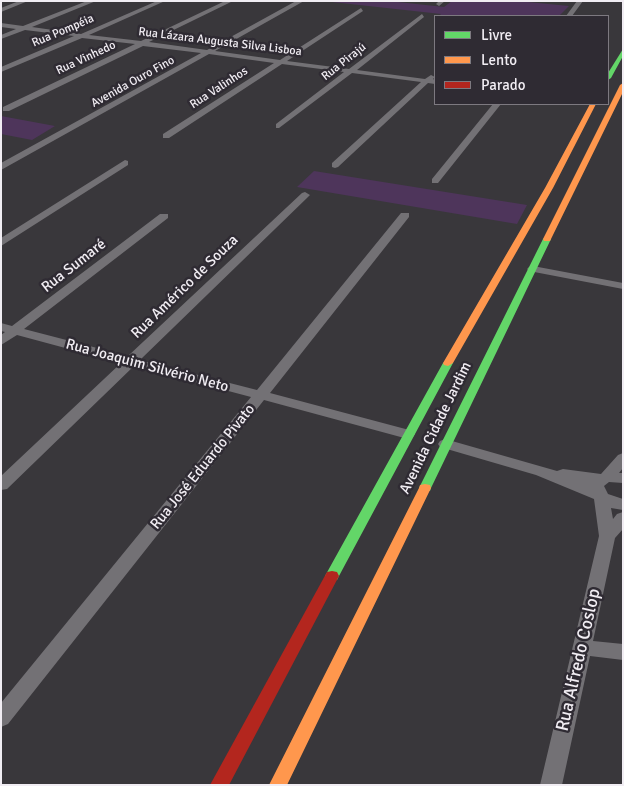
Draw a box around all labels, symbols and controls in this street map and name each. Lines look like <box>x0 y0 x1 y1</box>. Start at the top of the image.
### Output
street label: Rua Pompéia <box>30 11 96 51</box>
legend <box>434 15 609 105</box>
street label: Rua Lázara Augusta Silva Lisboa <box>137 25 303 59</box>
text: Livre <box>481 26 512 44</box>
street label: Rua Vinhedo <box>54 38 118 78</box>
street label: Rua Pirajú <box>319 40 369 84</box>
text: Lento <box>481 51 517 69</box>
street label: Avenida Ouro Fino <box>89 53 177 111</box>
street label: Rua Valinhos <box>187 64 251 112</box>
text: Parado <box>481 76 526 94</box>
street label: Rua Américo de Souza <box>128 231 242 343</box>
street label: Rua Sumaré <box>38 235 110 297</box>
street label: Rua Joaquim Silvério Neto <box>64 336 230 396</box>
street label: Avenida Cidade Jardim <box>396 359 476 497</box>
street label: Rua José Eduardo Pivato <box>147 401 259 533</box>
street label: Rua Alfredo Coslop <box>552 587 606 733</box>

